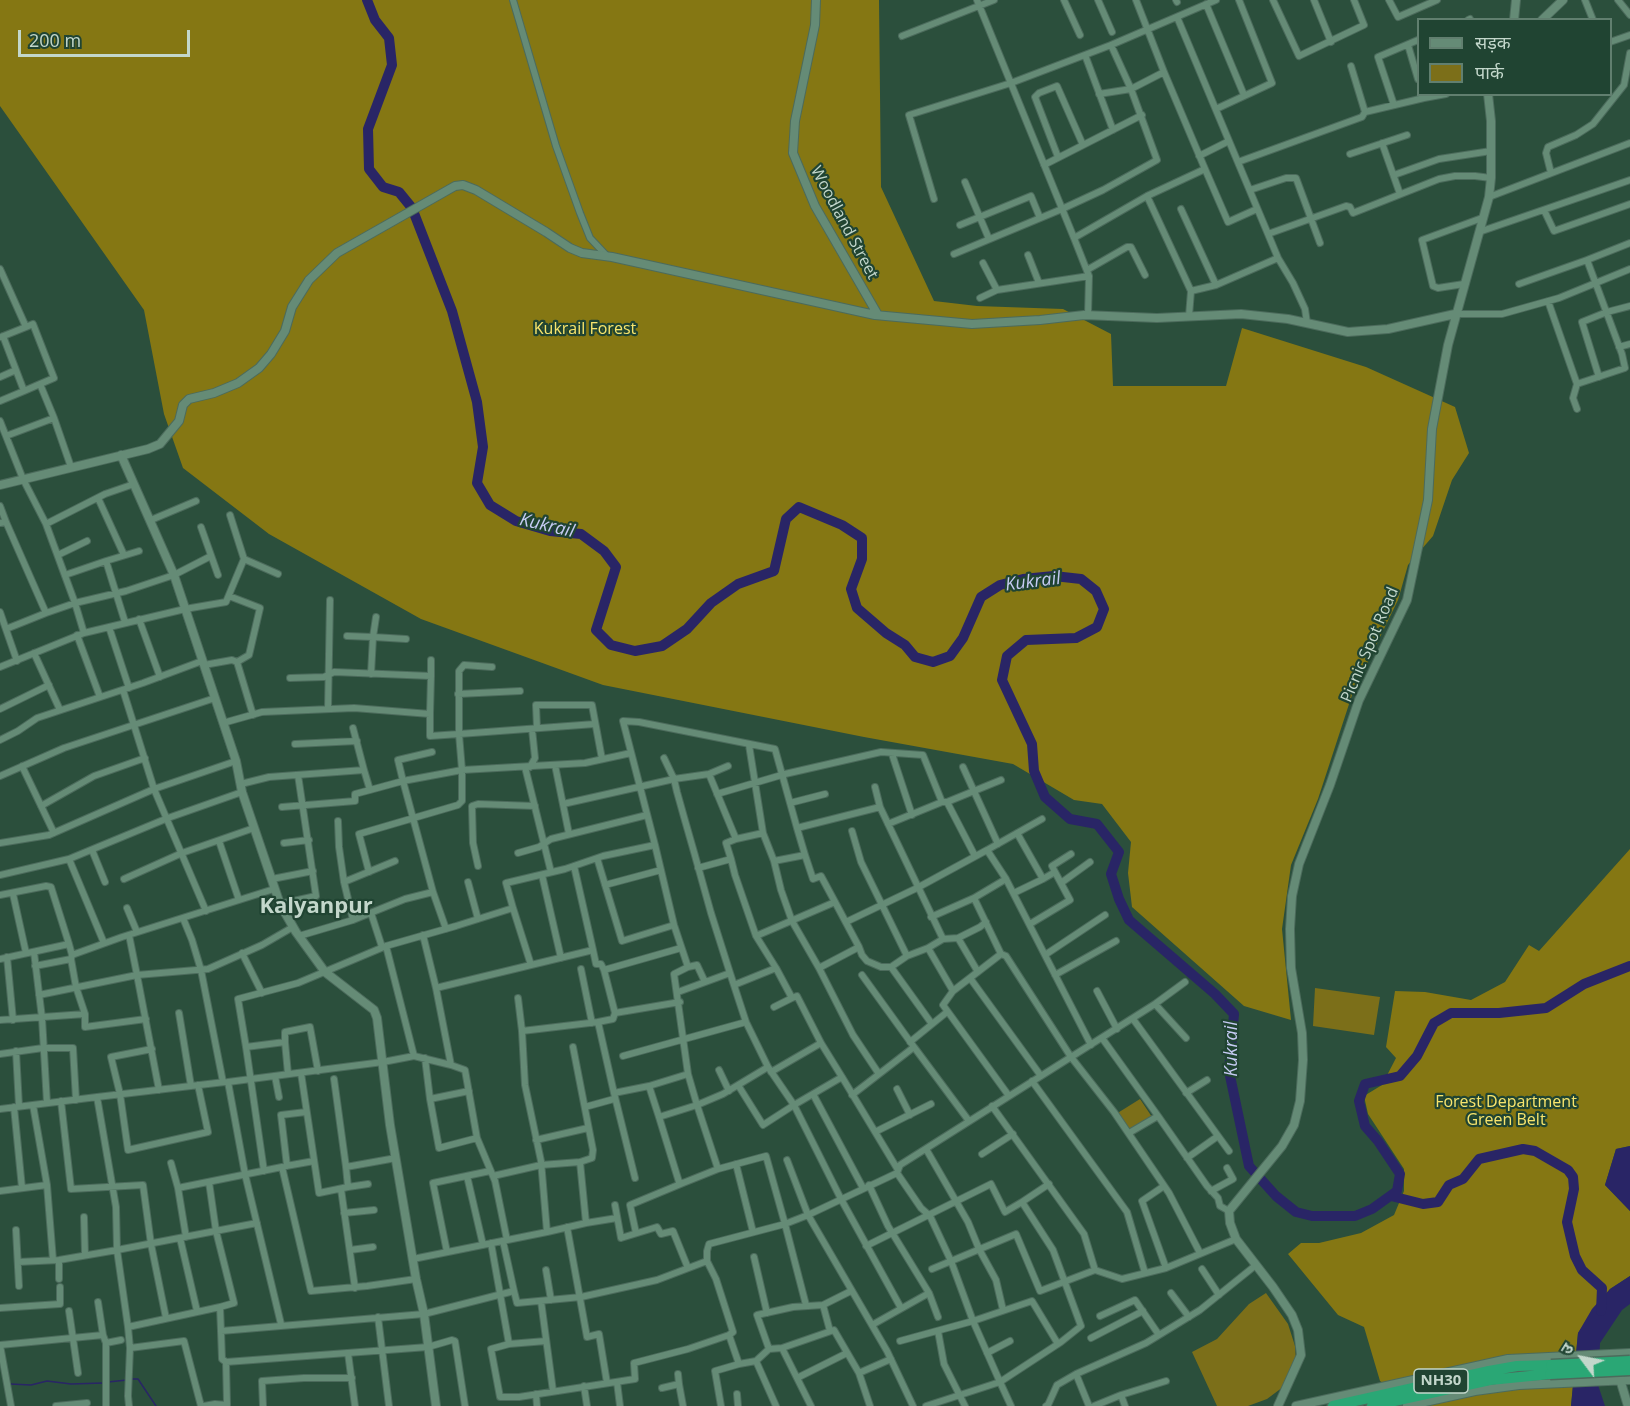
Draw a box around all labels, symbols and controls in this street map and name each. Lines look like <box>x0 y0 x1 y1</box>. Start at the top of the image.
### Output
scale bar <box>21 18 194 56</box>
legend <box>1417 18 1612 96</box>
text: 200 m <box>29 28 81 52</box>
text: सड़क <box>1475 30 1511 54</box>
text: पार्क <box>1475 60 1504 84</box>
street label: Woodland Street <box>806 163 882 283</box>
park label: Kukrail Forest <box>534 319 636 339</box>
water label: Kukrail <box>517 509 577 543</box>
water label: Kukrail <box>1004 568 1062 596</box>
street label: Picnic Spot Road <box>1337 585 1403 705</box>
district label: Kalyanpur <box>259 894 373 920</box>
water label: Kukrail <box>1221 1021 1243 1077</box>
park label: Forest Department Green Belt <box>1435 1092 1577 1130</box>
north arrow <box>1552 1328 1612 1388</box>
text: उ <box>1555 1339 1579 1358</box>
road number: NH30 <box>1414 1369 1468 1393</box>

